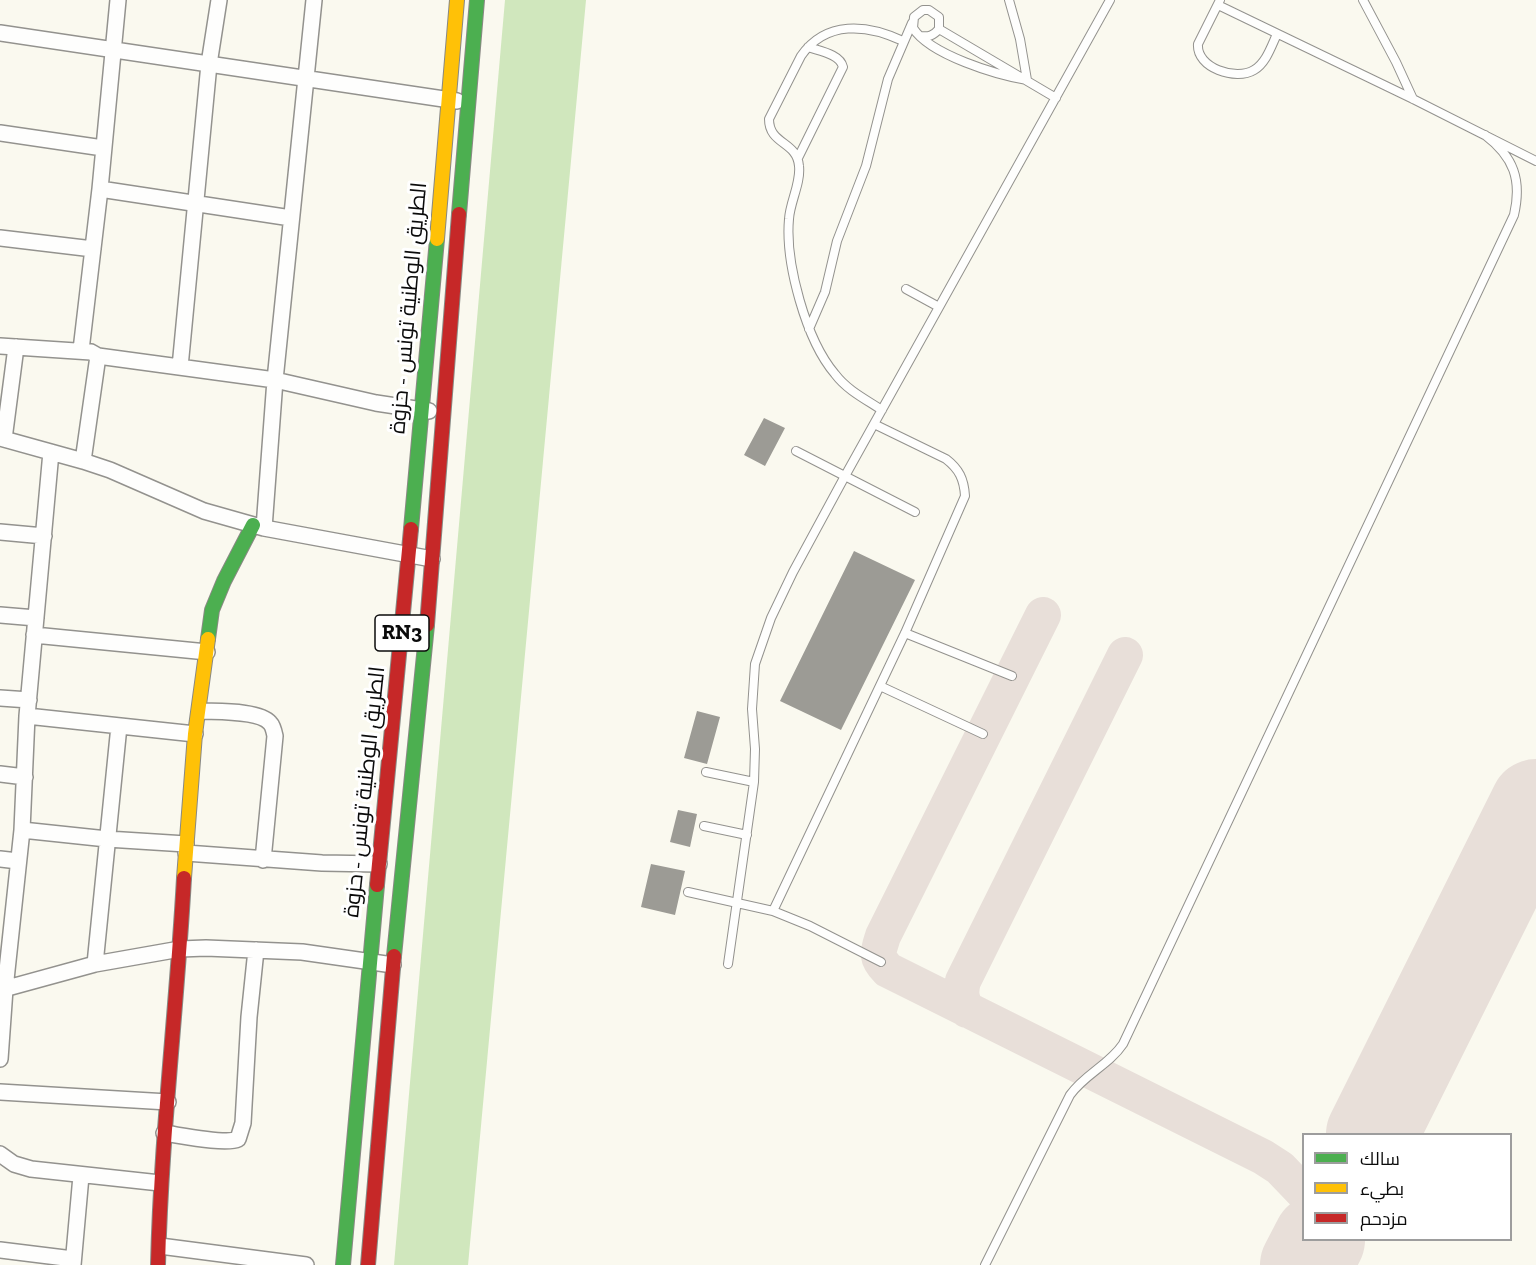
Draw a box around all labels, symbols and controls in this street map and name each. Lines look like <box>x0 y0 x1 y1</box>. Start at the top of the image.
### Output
street label: الطريق الوطنية تونس - حزوة <box>385 181 433 435</box>
road number: RN3 <box>375 615 429 651</box>
street label: الطريق الوطنية تونس - حزوة <box>339 665 391 919</box>
legend <box>1302 1133 1512 1241</box>
text: سالك <box>1360 1148 1400 1170</box>
text: بطيء <box>1360 1178 1404 1200</box>
text: مزدحم <box>1360 1208 1408 1230</box>

